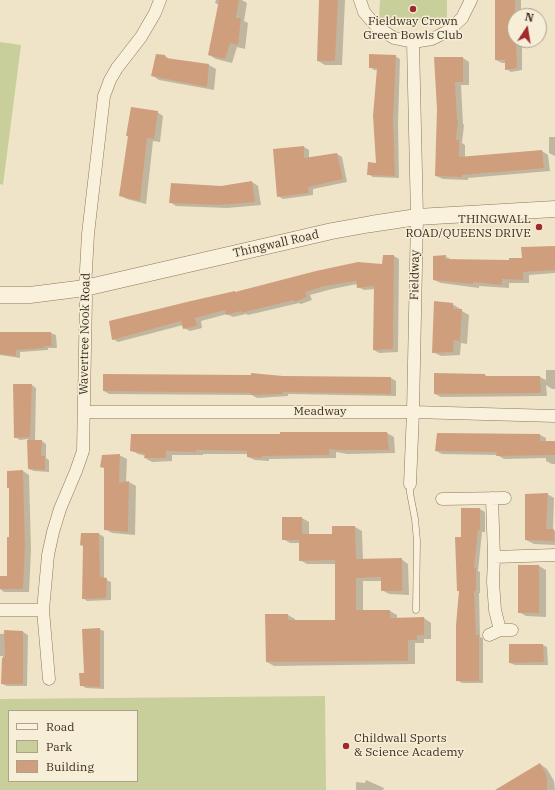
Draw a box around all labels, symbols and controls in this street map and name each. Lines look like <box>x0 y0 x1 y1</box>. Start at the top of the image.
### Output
marker: Fieldway Crown Green Bowls Club <box>408 4 418 14</box>
north arrow <box>507 8 547 48</box>
text: N <box>524 9 535 25</box>
place label: Fieldway Crown Green Bowls Club <box>363 15 463 43</box>
place label: THINGWALL ROAD/QUEENS DRIVE <box>406 213 531 241</box>
marker: THINGWALL ROAD/QUEENS DRIVE <box>534 222 544 232</box>
street label: Thingwall Road <box>232 227 320 261</box>
street label: Fieldway <box>407 250 423 300</box>
street label: Wavertree Nook Road <box>77 273 93 395</box>
street label: Meadway <box>294 405 346 419</box>
legend <box>8 710 138 782</box>
text: Road <box>46 719 75 734</box>
place label: Childwall Sports & Science Academy <box>354 732 464 760</box>
text: Park <box>46 739 72 754</box>
marker: Childwall Sports & Science Academy <box>341 741 351 751</box>
text: Building <box>46 759 94 774</box>

